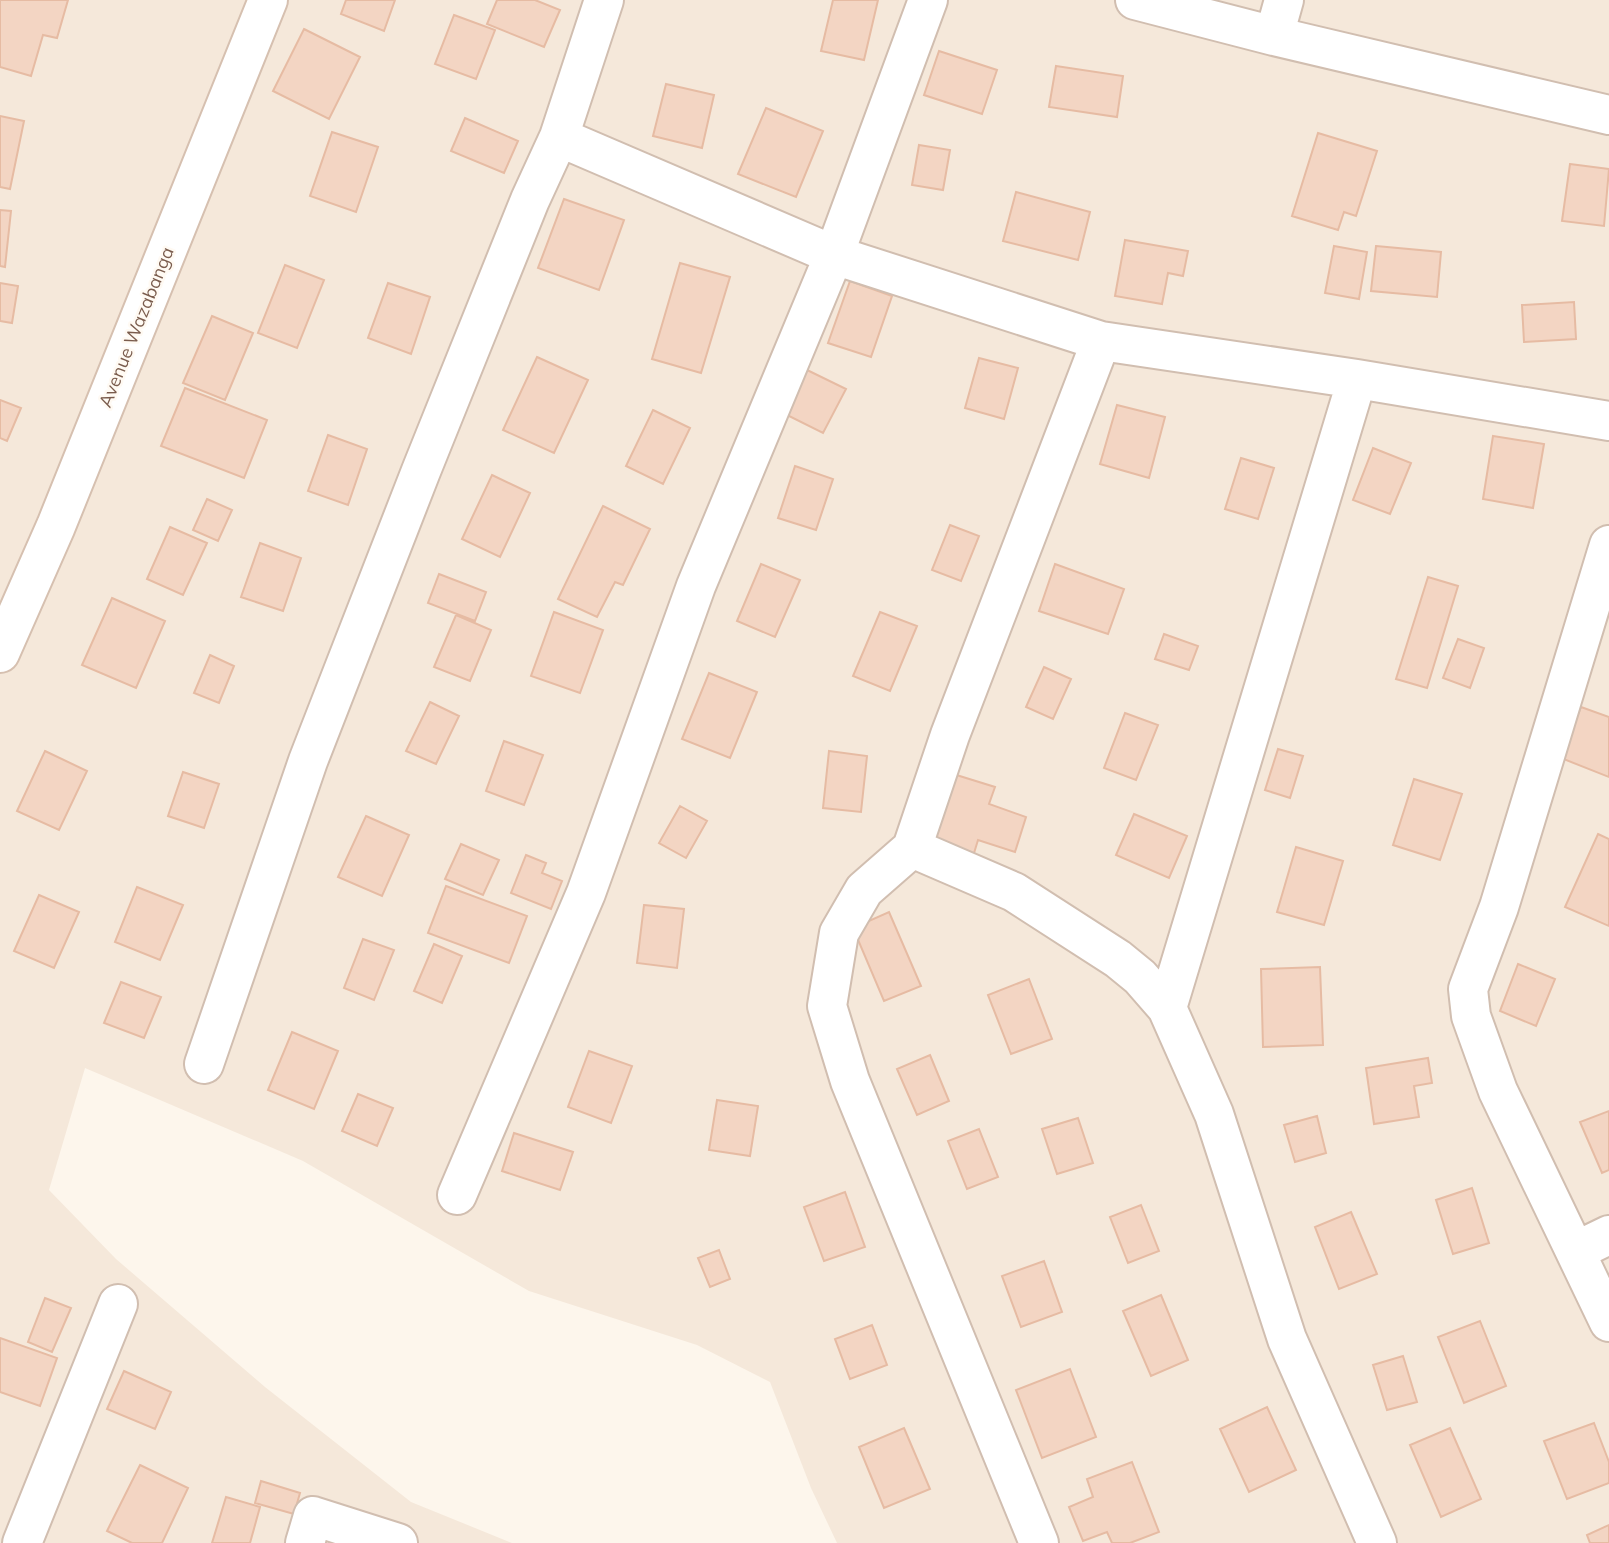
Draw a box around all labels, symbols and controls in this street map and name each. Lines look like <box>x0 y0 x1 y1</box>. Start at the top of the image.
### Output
street label: Avenue Wazabanga <box>93 243 179 411</box>

